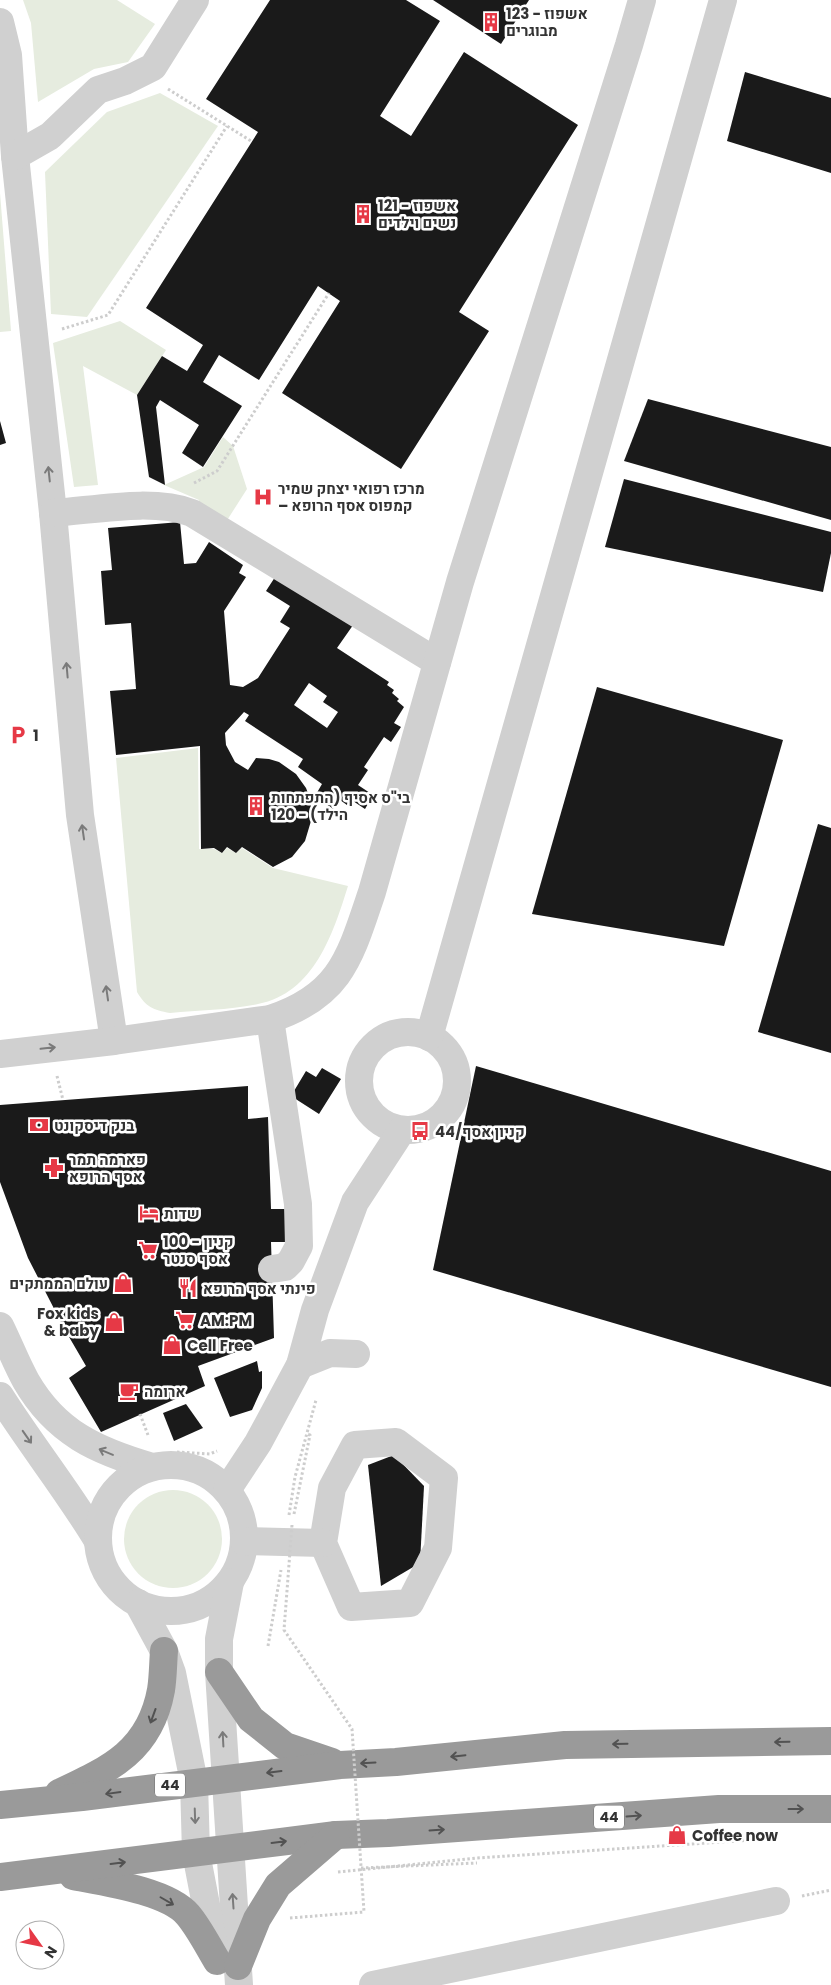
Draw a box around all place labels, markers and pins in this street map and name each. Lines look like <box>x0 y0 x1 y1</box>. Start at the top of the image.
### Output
place label: 123 - אשפוז מבוגרים <box>506 3 588 41</box>
building icon: 123 - אשפוז מבוגרים <box>480 11 502 33</box>
place label: 121 - אשפוז נשים וילדים <box>378 195 456 233</box>
building icon: 121 - אשפוז נשים וילדים <box>352 203 374 225</box>
place label: מרכז רפואי יצחק שמיר – קמפוס אסף הרופא <box>278 478 425 516</box>
hospital icon: מרכז רפואי יצחק שמיר – קמפוס אסף הרופא <box>252 486 274 508</box>
parking icon: 1 <box>7 724 29 746</box>
place label: 1 <box>33 725 39 746</box>
place label: בי"ס אסיף (התפתחות הילד) - 120 <box>271 787 410 825</box>
building icon: בי"ס אסיף (התפתחות הילד) - 120 <box>245 795 267 817</box>
bank icon: בנק דיסקונט <box>28 1114 50 1136</box>
place label: בנק דיסקונט <box>54 1115 134 1136</box>
bus stop icon: קניון אסף/44 <box>409 1120 431 1142</box>
place label: קניון אסף/44 <box>435 1121 525 1142</box>
place label: פארמה תמר אסף הרופא <box>69 1149 146 1187</box>
pharmacy icon: פארמה תמר אסף הרופא <box>43 1157 65 1179</box>
hotel icon: שדות <box>138 1202 160 1224</box>
place label: שדות <box>164 1203 200 1224</box>
place label: 100 - קניון אסף סנטר <box>163 1231 234 1269</box>
supermarket icon: 100 - קניון אסף סנטר <box>137 1239 159 1261</box>
shop icon: עולם הממתקים <box>112 1272 134 1294</box>
place label: עולם הממתקים <box>9 1273 108 1294</box>
restaurant icon: פינתי אסף הרופא <box>177 1277 199 1299</box>
place label: פינתי אסף הרופא <box>203 1278 316 1299</box>
place label: Fox kids & baby <box>37 1303 100 1341</box>
supermarket icon: AM:PM <box>174 1309 196 1331</box>
place label: AM:PM <box>200 1310 252 1331</box>
shop icon: Fox kids & baby <box>103 1311 125 1333</box>
shop icon: Cell Free <box>161 1334 183 1356</box>
place label: Cell Free <box>187 1335 253 1356</box>
cafe icon: ארומה <box>118 1380 140 1402</box>
place label: ארומה <box>144 1381 186 1402</box>
shop icon: Coffee now <box>666 1824 688 1846</box>
place label: Coffee now <box>692 1825 778 1846</box>

